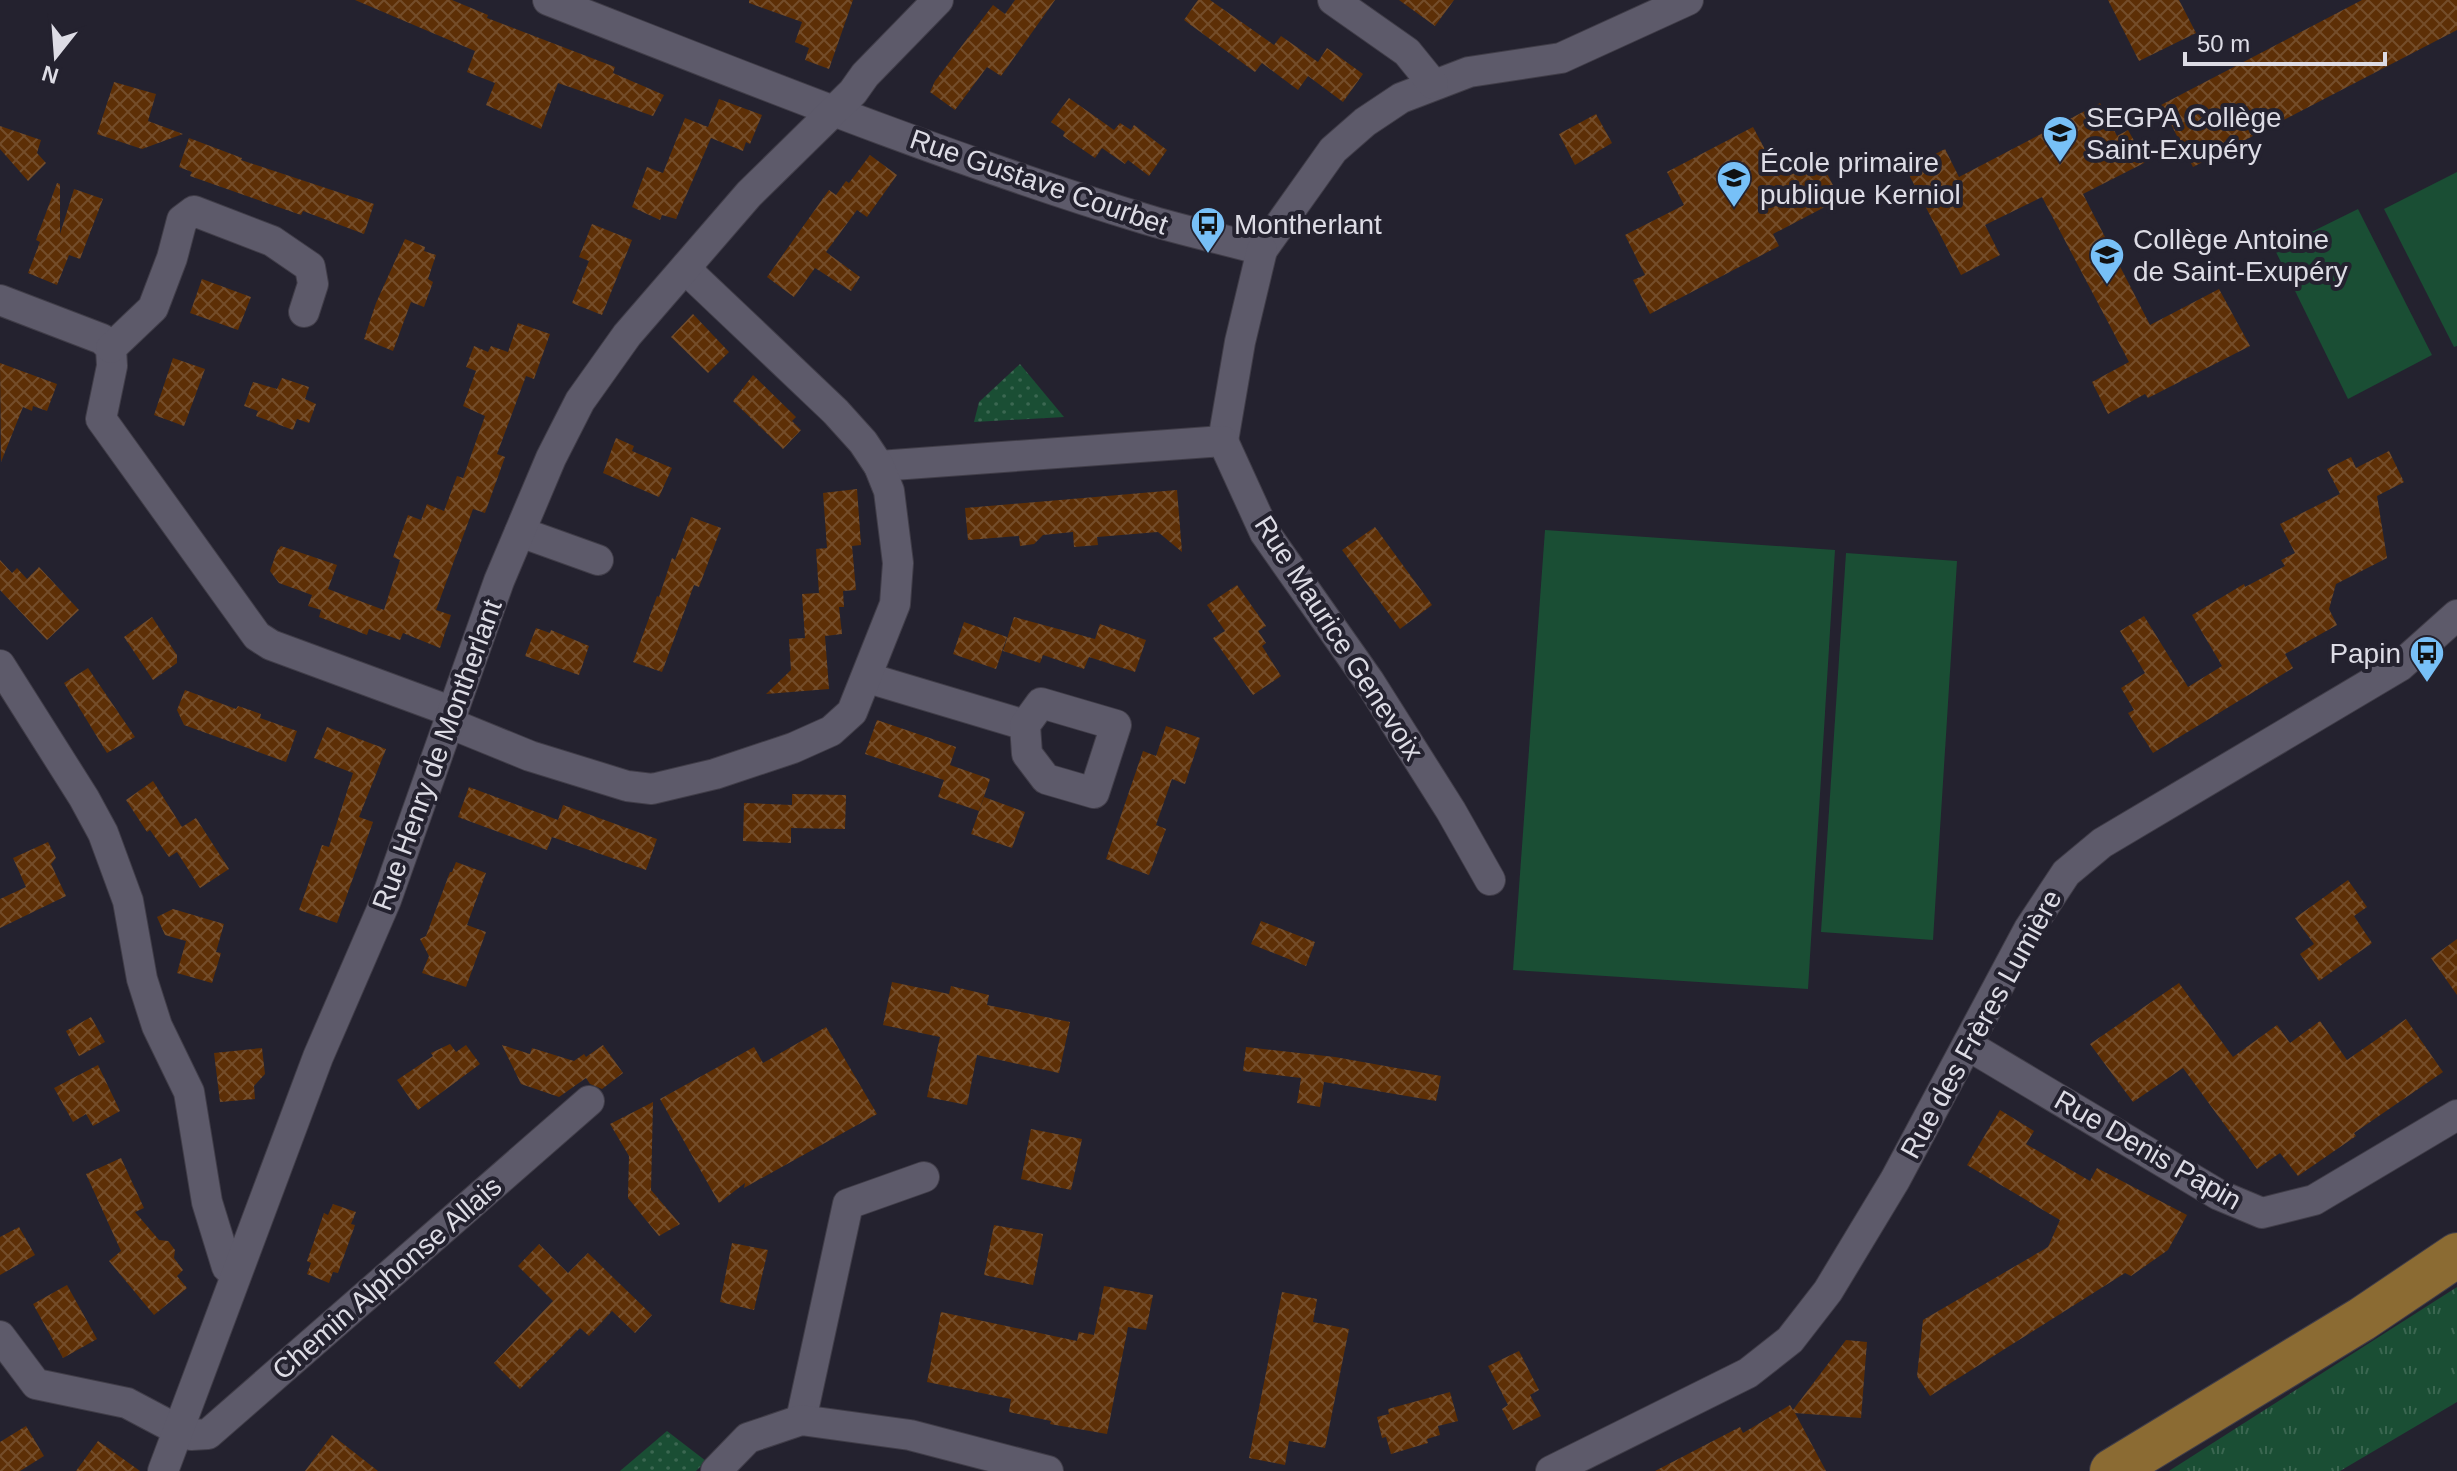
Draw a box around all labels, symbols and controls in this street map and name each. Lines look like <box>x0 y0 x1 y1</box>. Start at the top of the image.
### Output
north arrow <box>16 16 96 96</box>
scale bar <box>2185 16 2385 66</box>
text: 50 m <box>2197 30 2250 57</box>
text: N <box>39 60 62 89</box>
place label: SEGPA Collège Saint-Exupéry <box>2086 102 2282 165</box>
school or university icon: SEGPA Collège Saint-Exupéry <box>2041 114 2079 164</box>
street label: Rue Gustave Courbet <box>906 123 1172 241</box>
place label: École primaire publique Kerniol <box>1760 147 1961 210</box>
school or university icon: École primaire publique Kerniol <box>1715 159 1753 209</box>
bus stop icon: Montherlant <box>1189 205 1227 255</box>
place label: Montherlant <box>1234 209 1382 240</box>
place label: Collège Antoine de Saint-Exupéry <box>2133 224 2348 287</box>
school or university icon: Collège Antoine de Saint-Exupéry <box>2088 236 2126 286</box>
street label: Rue Maurice Genevoix <box>1248 510 1430 766</box>
street label: Rue Henry de Montherlant <box>366 595 508 915</box>
bus stop icon: Papin <box>2408 634 2446 684</box>
place label: Papin <box>2329 638 2401 669</box>
street label: Rue des Frères Lumière <box>1894 884 2068 1164</box>
street label: Rue Denis Papin <box>2049 1084 2247 1216</box>
street label: Chemin Alphonse Allais <box>266 1170 508 1386</box>

